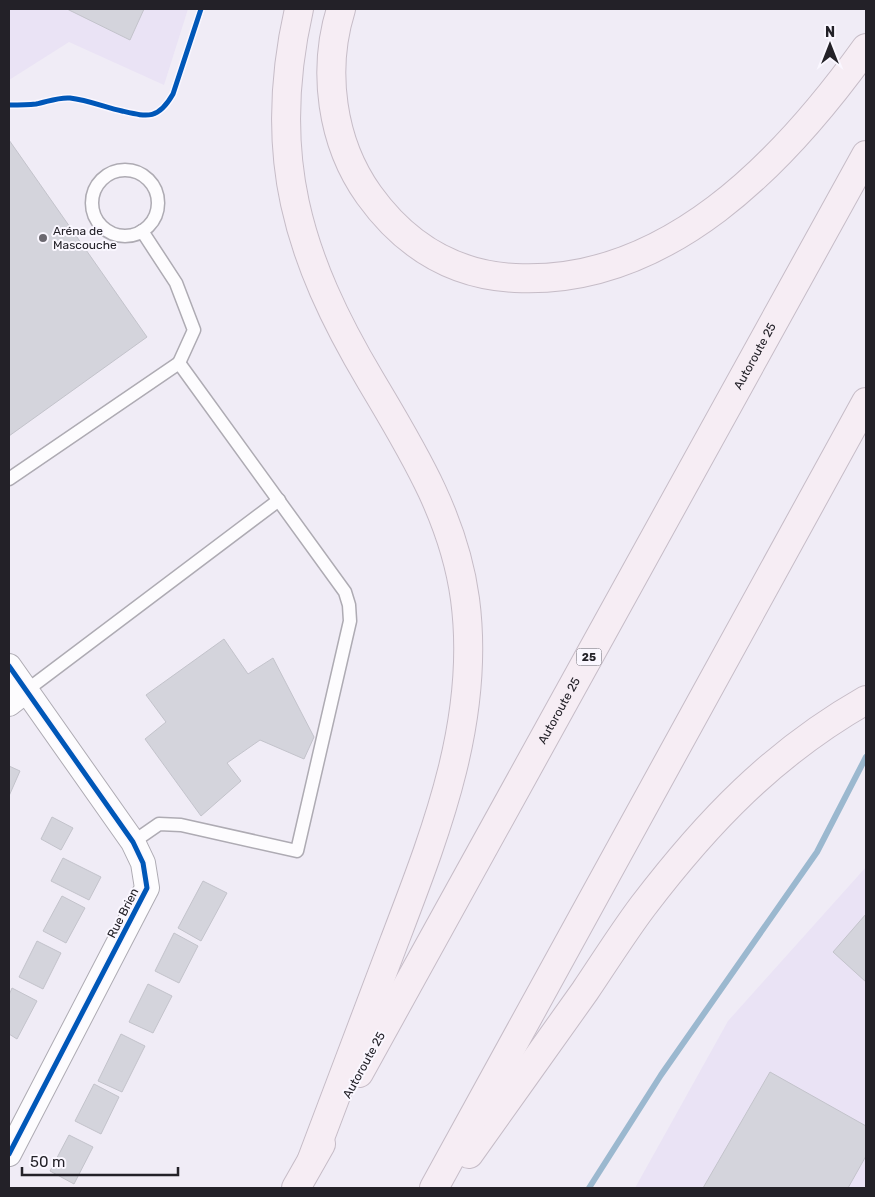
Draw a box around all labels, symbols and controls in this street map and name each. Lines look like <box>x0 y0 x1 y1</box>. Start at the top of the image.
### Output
north arrow <box>805 20 855 70</box>
text: N <box>825 24 835 41</box>
place label: Aréna de Mascouche <box>53 224 117 252</box>
marker: Aréna de Mascouche <box>37 232 49 244</box>
street label: Autoroute 25 <box>731 320 779 392</box>
road number: 25 <box>576 649 602 666</box>
street label: Autoroute 25 <box>535 675 583 746</box>
street label: Rue Brien <box>104 886 142 940</box>
street label: Autoroute 25 <box>340 1029 388 1101</box>
scale bar <box>22 1144 179 1176</box>
text: 50 m <box>30 1153 65 1171</box>

